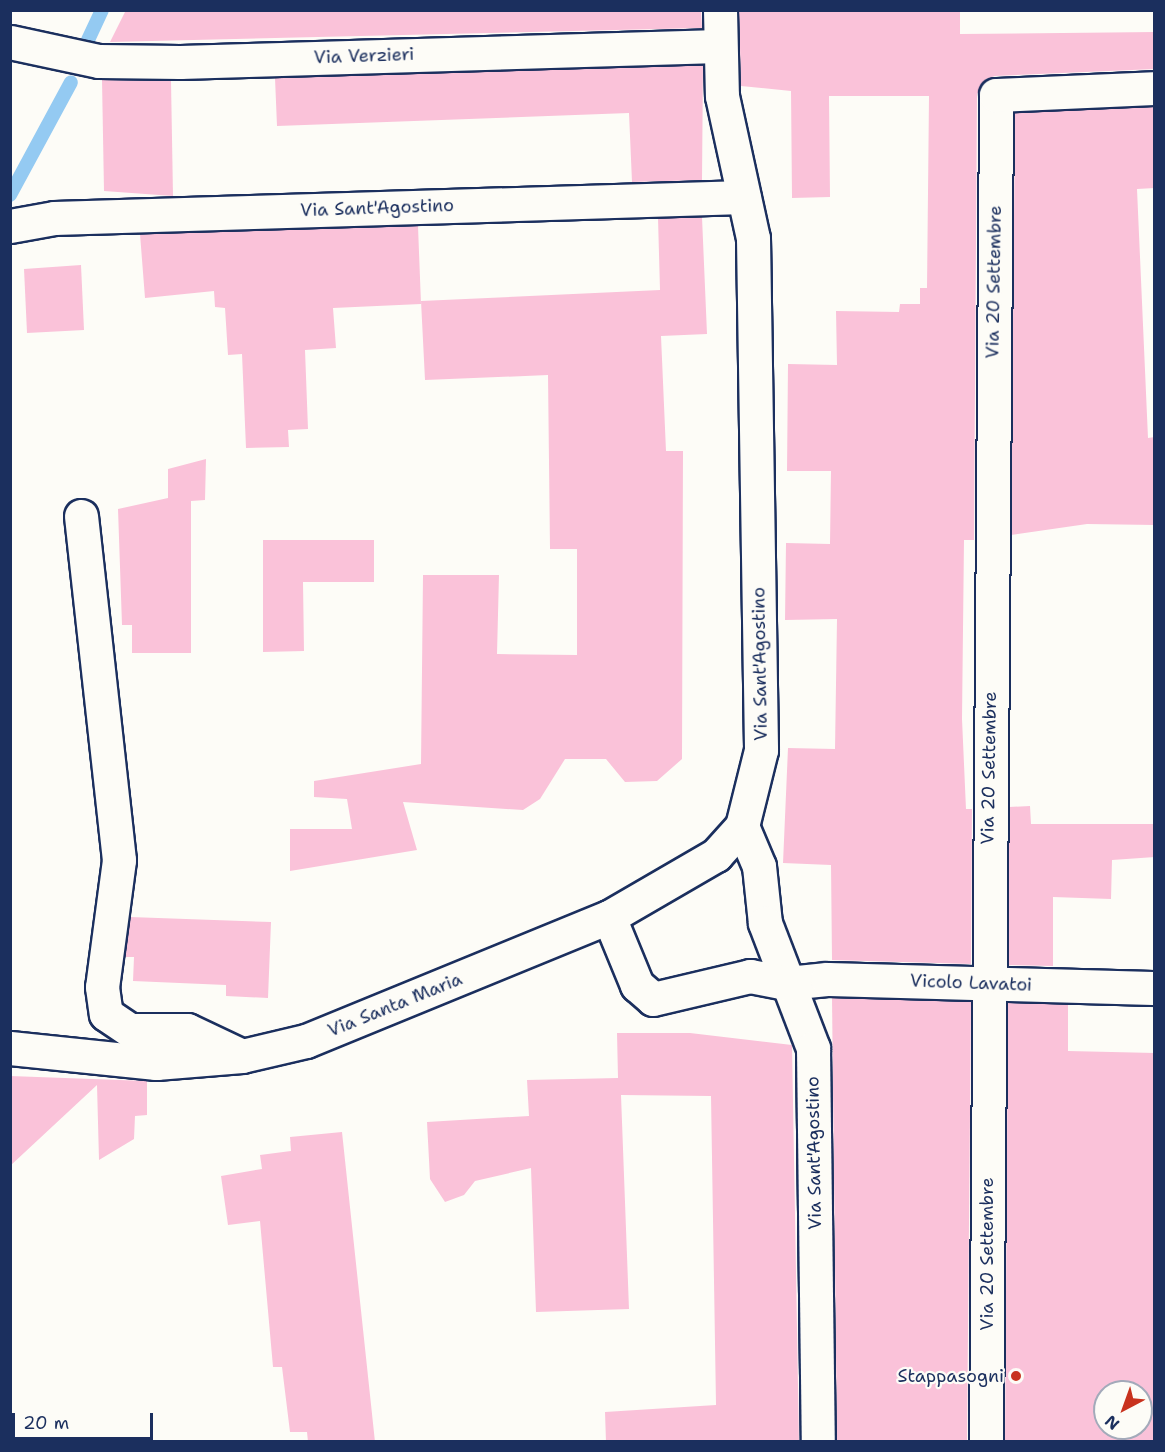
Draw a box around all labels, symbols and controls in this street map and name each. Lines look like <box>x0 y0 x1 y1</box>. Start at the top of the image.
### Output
street label: Via Verzieri <box>313 43 415 69</box>
street label: Via Sant'Agostino <box>300 195 454 221</box>
street label: Via 20 Settembre <box>982 205 1006 359</box>
street label: Via Sant'Agostino <box>748 587 772 741</box>
street label: Via 20 Settembre <box>977 691 1001 845</box>
street label: Via Santa Maria <box>325 968 465 1042</box>
street label: Vicolo Lavatoi <box>910 970 1032 996</box>
street label: Via Sant'Agostino <box>802 1076 826 1230</box>
street label: Via 20 Settembre <box>976 1177 998 1331</box>
place label: Stappasogni <box>898 1365 1004 1387</box>
marker: Stappasogni <box>1009 1369 1023 1383</box>
north arrow <box>1093 1380 1153 1440</box>
scale bar <box>15 1401 156 1439</box>
text: N <box>1100 1410 1124 1435</box>
text: 20 m <box>23 1411 69 1435</box>

